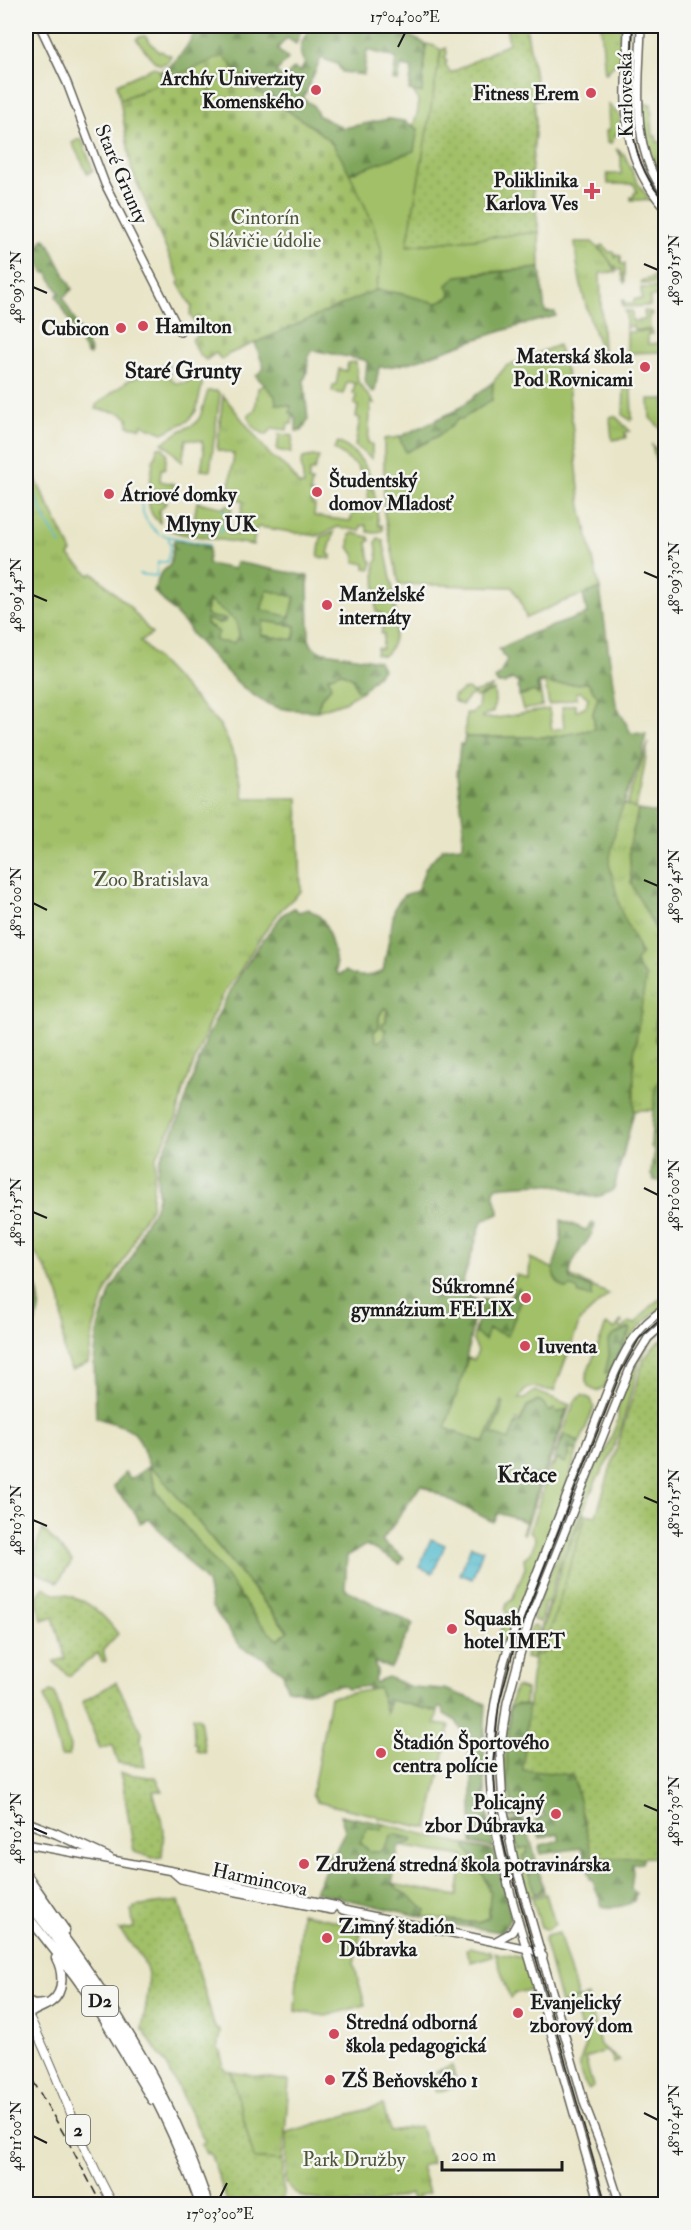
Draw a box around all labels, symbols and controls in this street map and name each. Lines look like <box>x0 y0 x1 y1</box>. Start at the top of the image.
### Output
text: 17°04'00"E <box>370 8 440 27</box>
street label: Karloveská <box>612 51 639 138</box>
place label: Archív Univerzity Komenského <box>160 66 305 114</box>
place label: Fitness Erem <box>473 81 579 106</box>
marker: Archív Univerzity Komenského <box>309 83 323 97</box>
marker: Fitness Erem <box>584 86 598 100</box>
street label: Staré Grunty <box>89 121 154 229</box>
place label: Poliklinika Karlova Ves <box>485 168 579 216</box>
marker: Poliklinika Karlova Ves <box>583 182 601 200</box>
park label: Cintorín Slávičie údolie <box>209 205 321 253</box>
text: 48°09'15"N <box>665 234 684 306</box>
text: 48°09'30"N <box>7 250 26 324</box>
place label: Hamilton <box>155 314 232 339</box>
place label: Cubicon <box>41 316 110 341</box>
marker: Hamilton <box>136 319 150 333</box>
marker: Cubicon <box>114 321 128 335</box>
place label: Materská škola Pod Rovnicami <box>513 344 634 392</box>
district label: Staré Grunty <box>125 357 243 386</box>
marker: Materská škola Pod Rovnicami <box>638 360 652 374</box>
place label: Študentský domov Mladosť <box>329 467 454 516</box>
place label: Átriové domky <box>120 481 238 508</box>
marker: Študentský domov Mladosť <box>310 485 324 499</box>
marker: Átriové domky <box>102 487 116 501</box>
district label: Mlyny UK <box>164 511 258 538</box>
text: 48°09'30"N <box>665 541 684 615</box>
text: 48°09'45"N <box>7 557 26 632</box>
place label: Manželské internáty <box>338 582 425 631</box>
marker: Manželské internáty <box>320 598 334 612</box>
text: 48°09'45"N <box>665 848 684 923</box>
text: 48°10'00"N <box>7 866 26 939</box>
park label: Zoo Bratislava <box>93 867 210 892</box>
text: 48°10'00"N <box>665 1158 684 1231</box>
text: 48°10'15"N <box>7 1177 26 1247</box>
place label: Súkromné gymnázium FELIX <box>350 1274 515 1323</box>
marker: Súkromné gymnázium FELIX <box>519 1291 533 1305</box>
place label: Iuventa <box>537 1334 598 1359</box>
marker: Iuventa <box>518 1339 532 1353</box>
district label: Krčace <box>497 1461 558 1489</box>
text: 48°10'15"N <box>665 1468 684 1538</box>
text: 48°10'30"N <box>7 1484 26 1555</box>
place label: Squash hotel IMET <box>464 1606 565 1654</box>
marker: Squash hotel IMET <box>445 1622 459 1636</box>
place label: Štadión Športového centra polície <box>393 1729 550 1779</box>
marker: Štadión Športového centra polície <box>374 1746 388 1760</box>
text: 48°10'30"N <box>665 1775 684 1846</box>
place label: Policajný zbor Dúbravka <box>425 1790 545 1838</box>
text: 48°10'45"N <box>7 1791 26 1864</box>
marker: Policajný zbor Dúbravka <box>549 1807 563 1821</box>
place label: Združená stredná škola potravinárska <box>316 1852 611 1878</box>
street label: Harmincova <box>210 1857 311 1902</box>
marker: Združená stredná škola potravinárska <box>297 1857 311 1871</box>
place label: Zimný štadión Dúbravka <box>339 1914 455 1962</box>
marker: Zimný štadión Dúbravka <box>320 1931 334 1945</box>
road number: D2 <box>82 1986 118 2016</box>
place label: Evanjelický zborový dom <box>530 1990 633 2039</box>
marker: Evanjelický zborový dom <box>511 2006 525 2020</box>
place label: Stredná odborná škola pedagogická <box>346 2010 487 2059</box>
marker: Stredná odborná škola pedagogická <box>327 2027 341 2041</box>
place label: ZŠ Beňovského 1 <box>342 2067 478 2093</box>
marker: ZŠ Beňovského 1 <box>323 2073 337 2087</box>
text: 48°10'45"N <box>665 2083 684 2156</box>
text: 48°11'00"N <box>7 2100 26 2171</box>
road number: 2 <box>66 2115 90 2145</box>
scale bar <box>442 2134 562 2172</box>
text: 200 m <box>451 2144 496 2167</box>
park label: Park Družby <box>303 2147 407 2172</box>
text: 17°03'00"E <box>186 2205 254 2224</box>

